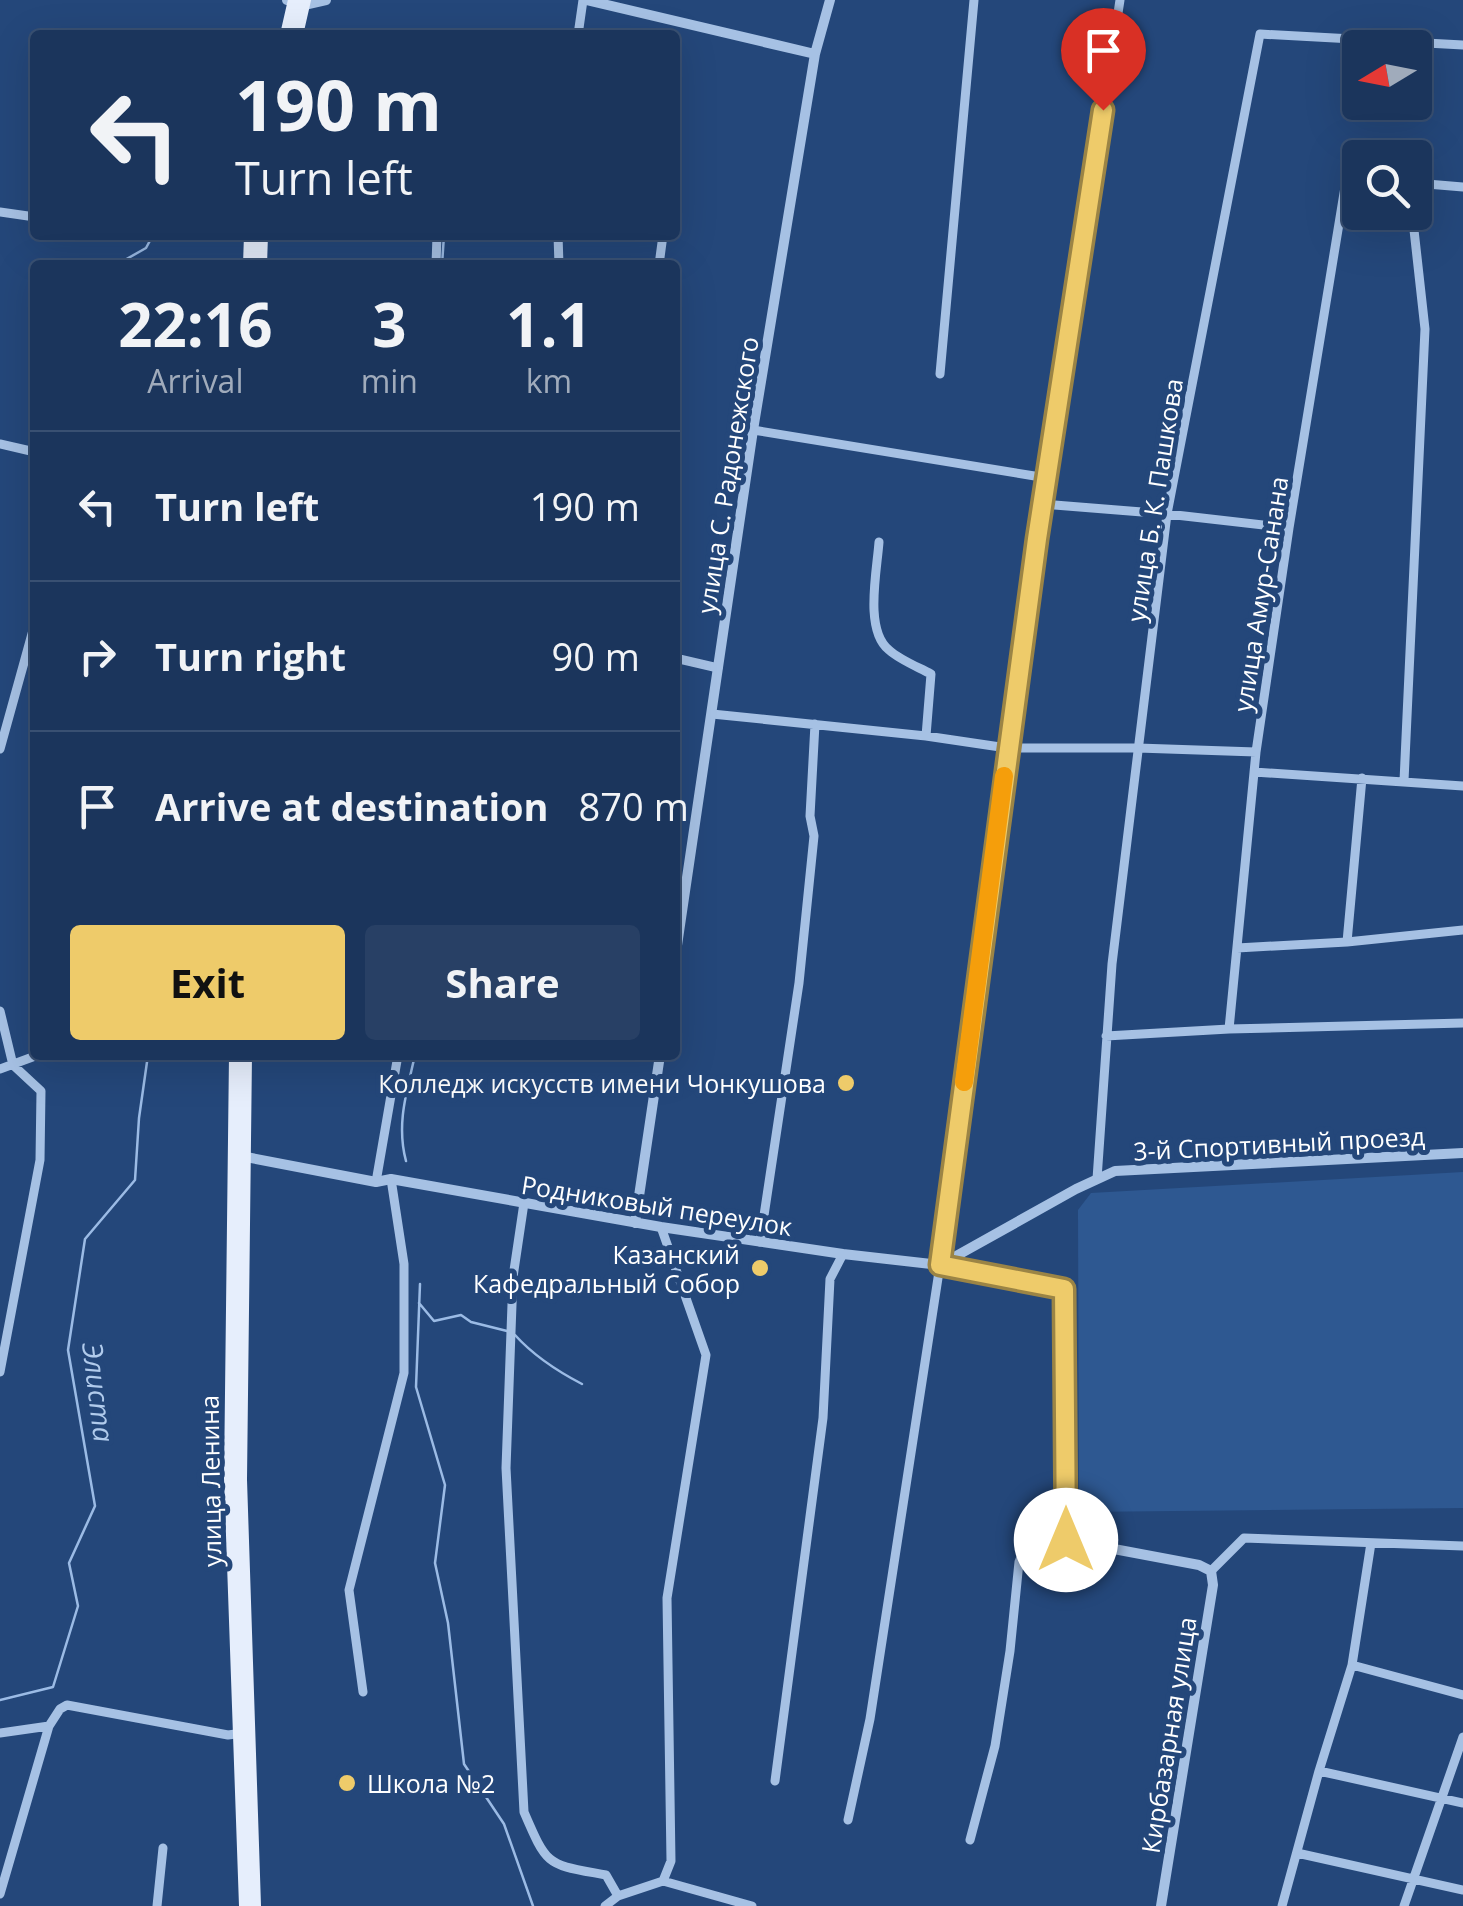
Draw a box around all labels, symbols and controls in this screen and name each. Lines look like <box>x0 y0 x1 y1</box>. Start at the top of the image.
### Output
pin <box>1061 8 1146 111</box>
icon: arrive <box>1076 23 1131 78</box>
north arrow <box>1342 30 1432 120</box>
map controls <box>1342 30 1432 230</box>
text: 190 m <box>235 56 442 152</box>
icon: left <box>70 70 200 200</box>
button: search <box>1342 140 1432 230</box>
text: Turn left <box>235 147 413 208</box>
text: 22:16 <box>118 283 272 365</box>
text: 3 <box>372 283 406 365</box>
text: 1.1 <box>506 283 592 365</box>
street label: улица С. Радонежского <box>688 334 766 616</box>
text: Arrival <box>147 359 243 402</box>
text: min <box>361 359 418 402</box>
text: km <box>526 359 572 402</box>
street label: улица Б. К. Пашкова <box>1118 376 1190 624</box>
street label: улица Амур-Санана <box>1225 474 1295 714</box>
icon: left <box>70 479 125 534</box>
text: Turn left <box>155 480 319 532</box>
text: 190 m <box>530 480 640 532</box>
icon: right <box>70 629 125 684</box>
text: Turn right <box>155 630 346 682</box>
text: 90 m <box>551 630 640 682</box>
icon: arrive <box>70 779 125 834</box>
text: Arrive at destination <box>155 780 549 832</box>
text: 870 m <box>579 780 689 832</box>
button: Exit <box>70 925 345 1040</box>
button: Share <box>365 925 640 1040</box>
place label: Колледж искусств имени Чонкушова <box>378 1066 826 1100</box>
marker: Колледж искусств имени Чонкушова <box>835 1072 857 1094</box>
street label: 3-й Спортивный проезд <box>1132 1118 1426 1168</box>
street label: Родниковый переулок <box>519 1167 795 1243</box>
place label: Казанский Кафедральный Собор <box>473 1237 740 1300</box>
marker: Казанский Кафедральный Собор <box>749 1257 771 1279</box>
water label: Элиста <box>74 1340 124 1444</box>
street label: улица Ленина <box>192 1395 228 1567</box>
position arrow <box>1014 1488 1118 1592</box>
street label: Кирбазарная улица <box>1133 1614 1203 1856</box>
place label: Школа №2 <box>367 1766 495 1800</box>
marker: Школа №2 <box>336 1772 358 1794</box>

